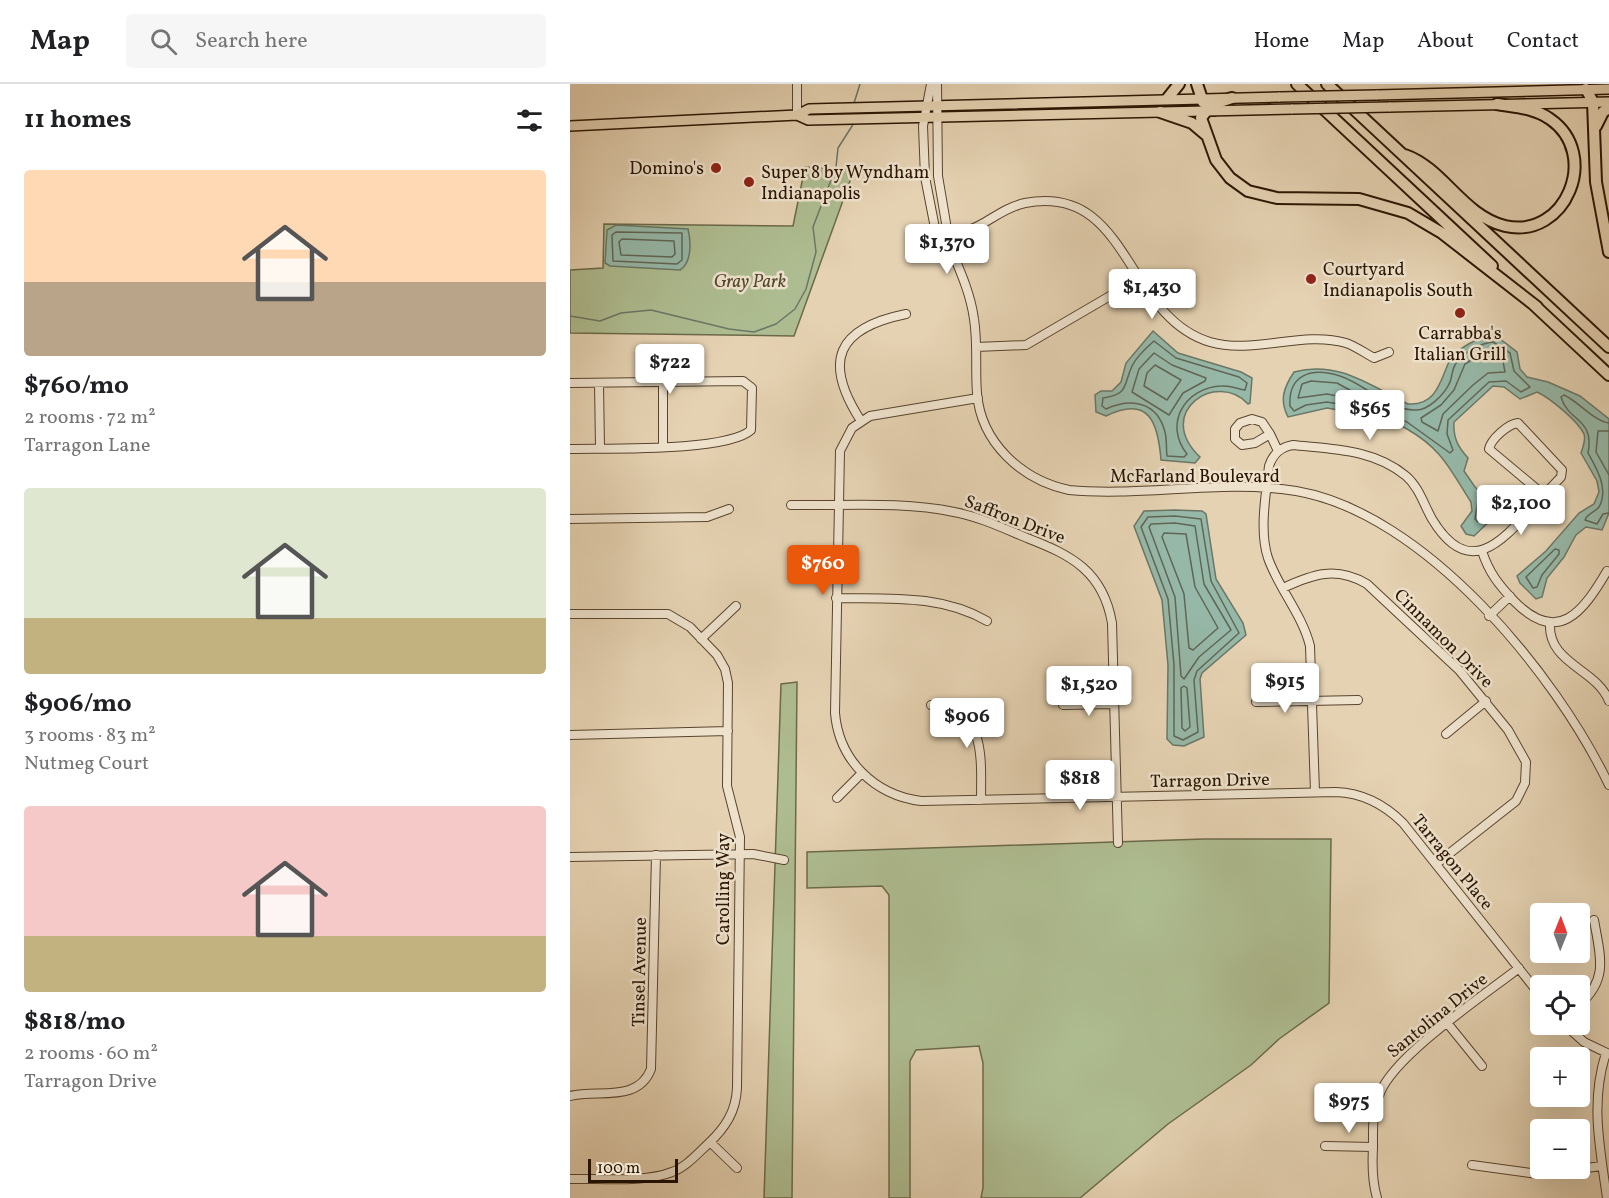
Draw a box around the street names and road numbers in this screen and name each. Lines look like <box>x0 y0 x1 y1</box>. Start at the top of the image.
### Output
street label: McFarland Boulevard <box>1110 465 1280 490</box>
street label: Saffron Drive <box>960 490 1069 551</box>
street label: Cinnamon Drive <box>1388 584 1498 694</box>
street label: Tarragon Drive <box>1150 768 1270 795</box>
street label: Tarragon Place <box>1405 810 1498 916</box>
street label: Carolling Way <box>712 833 737 945</box>
street label: Tinsel Avenue <box>627 917 654 1027</box>
street label: Santolina Drive <box>1382 968 1494 1065</box>

